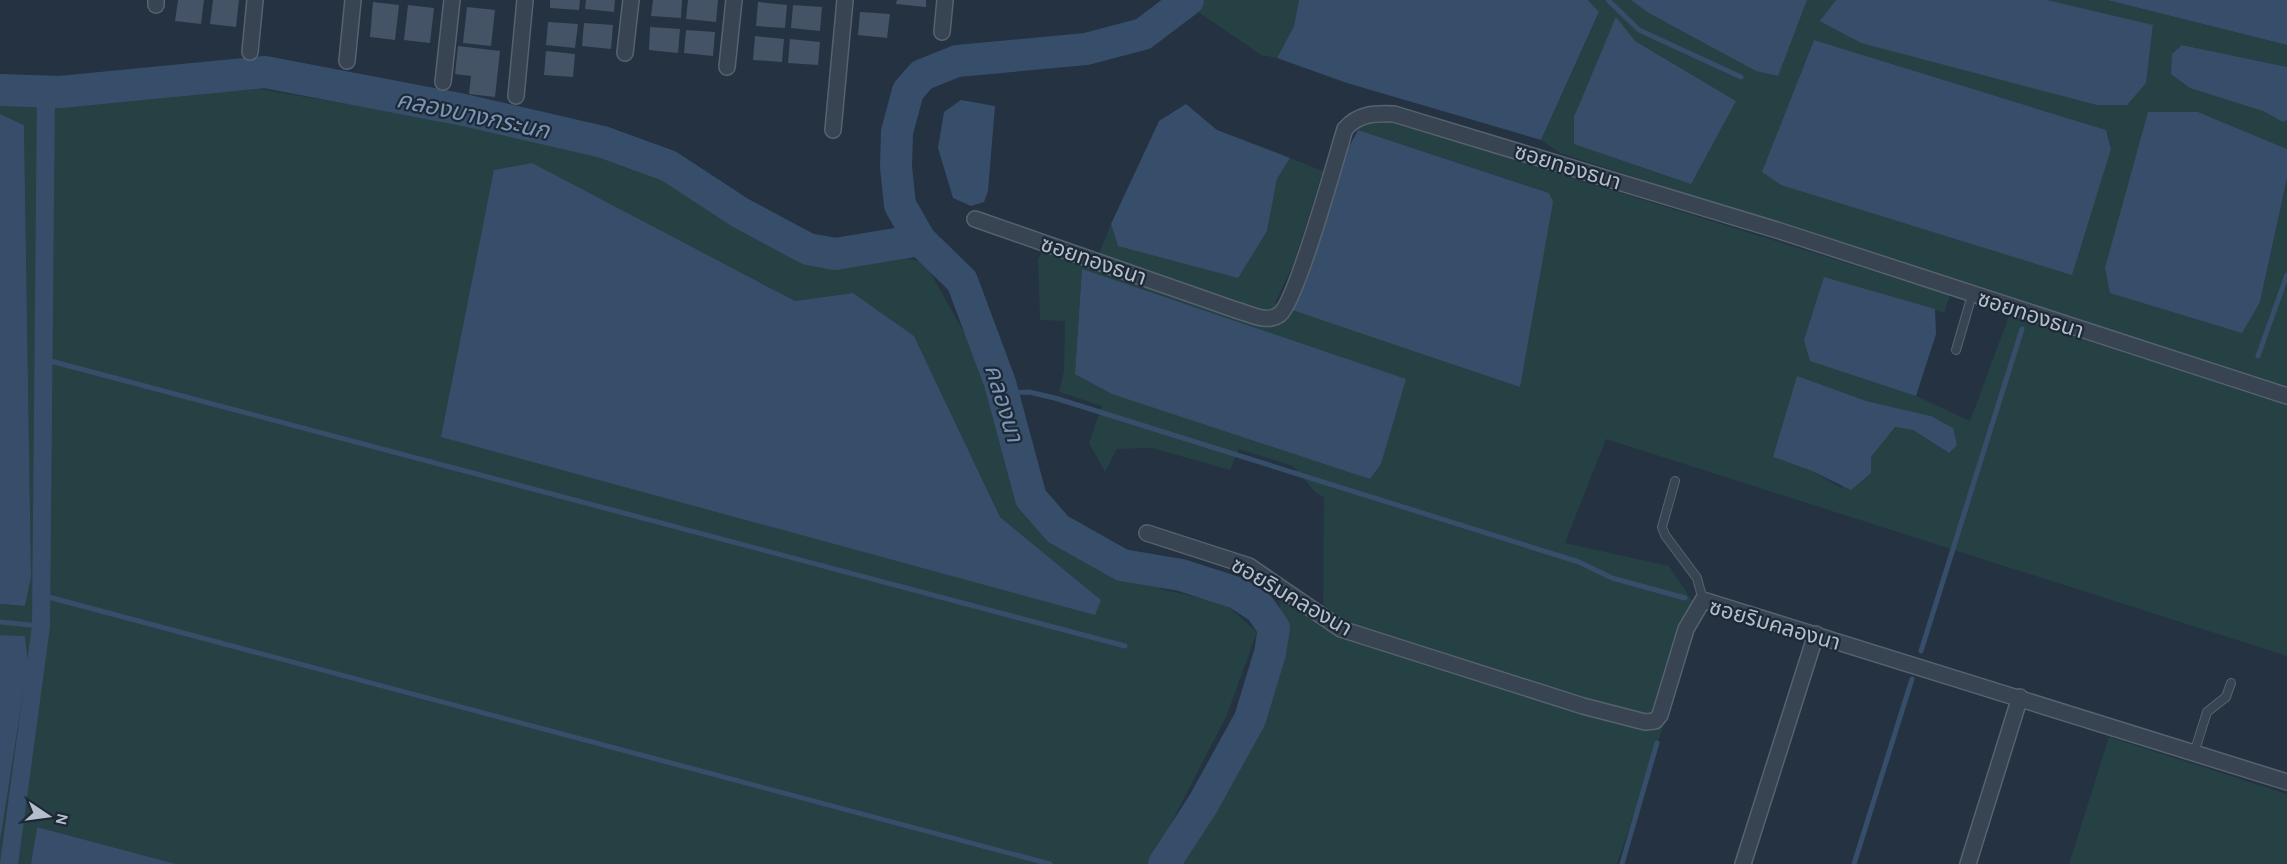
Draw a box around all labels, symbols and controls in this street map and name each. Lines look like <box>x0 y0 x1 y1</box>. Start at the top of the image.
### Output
water label: คลองบางกระนก <box>394 85 554 145</box>
street label: ซอยทองธนา <box>1511 138 1624 195</box>
street label: ซอยทองธนา <box>1037 231 1150 291</box>
street label: ซอยทองธนา <box>1974 286 2087 344</box>
water label: คลองนา <box>979 361 1029 446</box>
street label: ซอยริมคลองนา <box>1226 552 1357 642</box>
street label: ซอยริมคลองนา <box>1706 594 1843 656</box>
north arrow <box>18 786 78 846</box>
text: N <box>52 812 73 827</box>

